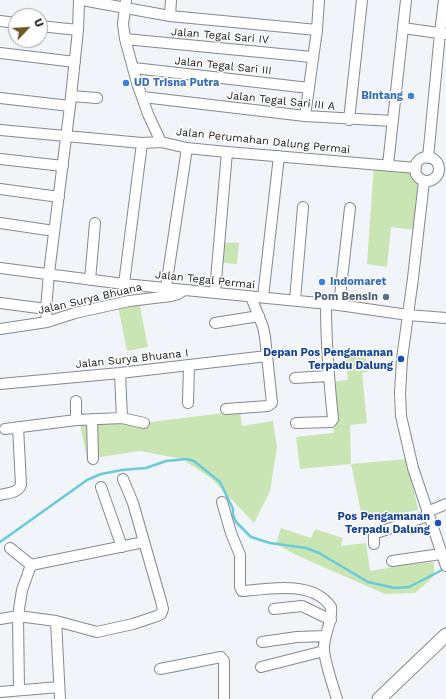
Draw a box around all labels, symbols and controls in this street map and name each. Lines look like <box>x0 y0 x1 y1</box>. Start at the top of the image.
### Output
north arrow <box>8 8 48 48</box>
text: U <box>31 17 46 29</box>
street label: Jalan Tegal Sari IV <box>171 25 269 47</box>
street label: Jalan Tegal Sari III <box>174 54 272 78</box>
place label: UD Trisna Putra <box>134 76 219 90</box>
marker: UD Trisna Putra <box>121 78 131 88</box>
street label: Jalan Tegal Sari III A <box>226 89 336 113</box>
place label: Bintang <box>361 89 403 103</box>
marker: Bintang <box>406 91 416 101</box>
street label: Jalan Perumahan Dalung Permai <box>175 125 351 157</box>
street label: Jalan Tegal Permai <box>154 268 256 292</box>
place label: Indomaret <box>330 275 386 289</box>
marker: Indomaret <box>317 277 327 287</box>
street label: Jalan Surya Bhuana <box>37 281 143 317</box>
place label: Pom Bensin <box>314 290 378 304</box>
marker: Pom Bensin <box>381 292 391 302</box>
place label: Depan Pos Pengamanan Terpadu Dalung <box>263 346 393 372</box>
street label: Jalan Surya Bhuana I <box>75 347 189 371</box>
marker: Depan Pos Pengamanan Terpadu Dalung <box>396 354 406 364</box>
place label: Pos Pengamanan Terpadu Dalung <box>338 510 430 536</box>
marker: Pos Pengamanan Terpadu Dalung <box>433 518 443 528</box>

